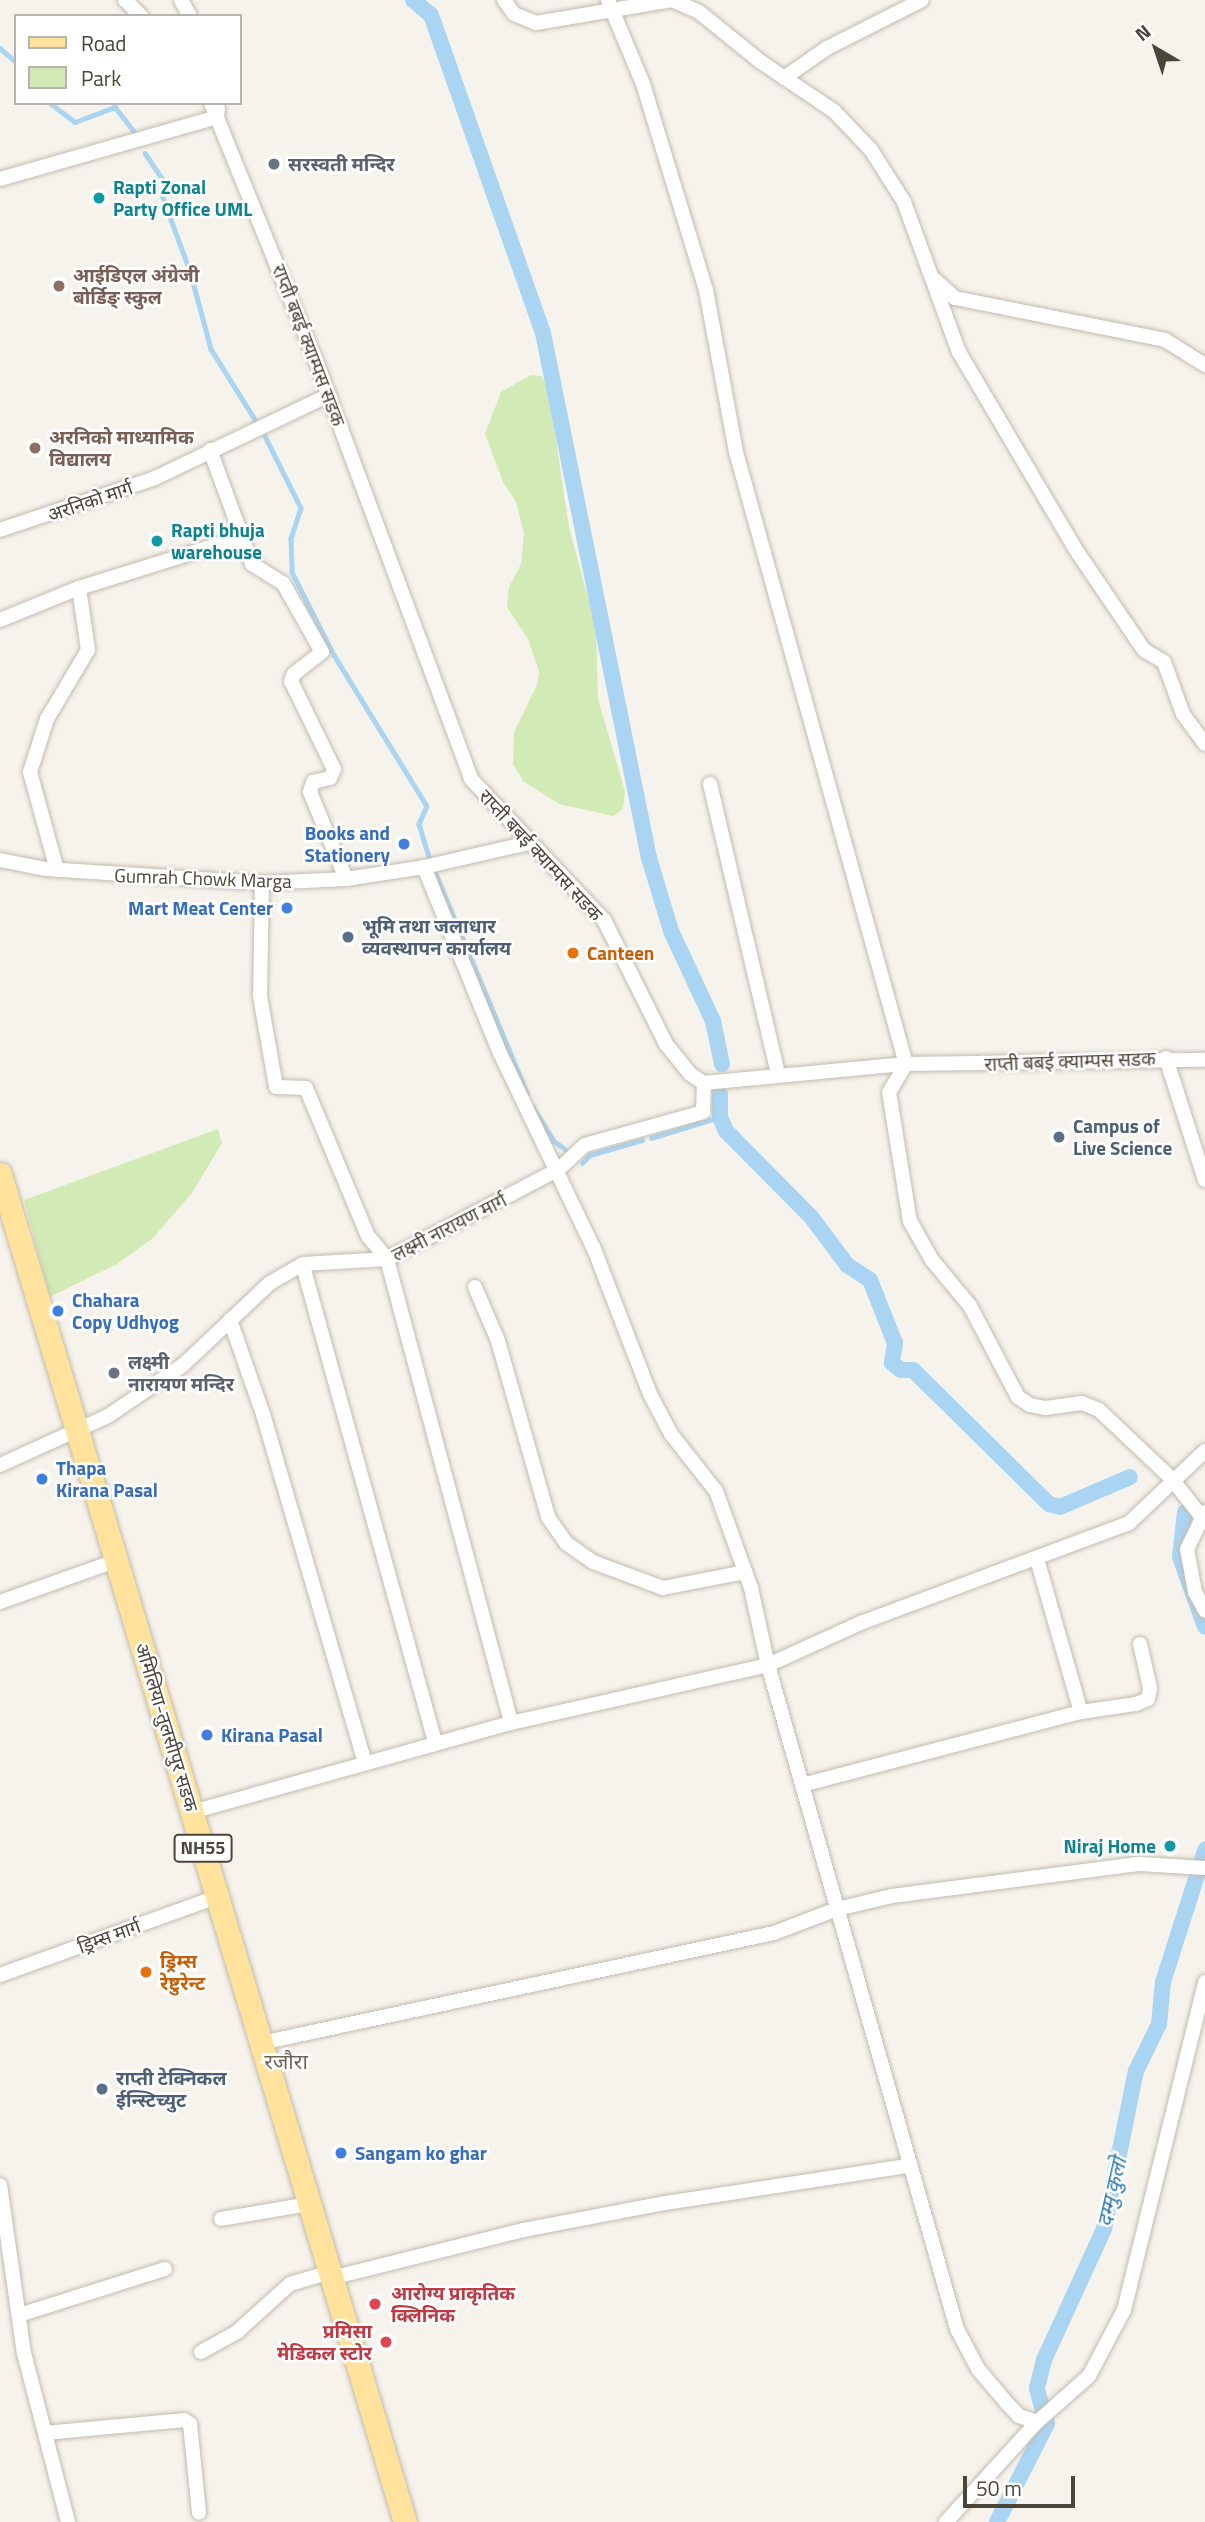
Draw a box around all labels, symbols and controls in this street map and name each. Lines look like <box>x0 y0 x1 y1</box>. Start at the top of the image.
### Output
legend <box>14 14 242 105</box>
north arrow <box>1121 14 1191 84</box>
text: N <box>1128 17 1157 48</box>
text: Road <box>81 27 126 59</box>
text: Park <box>81 62 121 94</box>
place label: सरस्वती मन्दिर <box>288 153 395 175</box>
marker: सरस्वती मन्दिर <box>266 156 282 172</box>
place label: Rapti Zonal Party Office UML <box>113 176 252 220</box>
marker: Rapti Zonal Party Office UML <box>91 190 107 206</box>
street label: राप्ती बबई क्याम्पस सडक <box>268 261 350 429</box>
place label: आईडिएल अंग्रेजी बोर्डिङ् स्कुल <box>73 264 199 308</box>
marker: आईडिएल अंग्रेजी बोर्डिङ् स्कुल <box>51 278 67 294</box>
place label: अरनिको माध्यामिक विद्यालय <box>49 426 194 470</box>
marker: अरनिको माध्यामिक विद्यालय <box>27 440 43 456</box>
street label: अरनिको मार्ग <box>44 476 136 526</box>
place label: Rapti bhuja warehouse <box>171 519 265 563</box>
marker: Rapti bhuja warehouse <box>149 533 165 549</box>
street label: राप्ती बबई क्याम्पस सडक <box>474 785 608 925</box>
place label: Books and Stationery <box>304 822 390 866</box>
marker: Books and Stationery <box>396 836 412 852</box>
street label: Gumrah Chowk Marga <box>114 864 292 892</box>
place label: Mart Meat Center <box>128 897 273 919</box>
marker: Mart Meat Center <box>279 900 295 916</box>
place label: भूमि तथा जलाधार व्यवस्थापन कार्यालय <box>362 915 511 959</box>
marker: भूमि तथा जलाधार व्यवस्थापन कार्यालय <box>340 929 356 945</box>
place label: Canteen <box>587 942 654 964</box>
marker: Canteen <box>565 945 581 961</box>
street label: राप्ती बबई क्याम्पस सडक <box>984 1047 1156 1075</box>
place label: Campus of Live Science <box>1073 1115 1172 1159</box>
marker: Campus of Live Science <box>1051 1129 1067 1145</box>
street label: लक्ष्मी नारायण मार्ग <box>388 1188 510 1266</box>
place label: Chahara Copy Udhyog <box>72 1289 179 1333</box>
marker: Chahara Copy Udhyog <box>50 1303 66 1319</box>
place label: लक्ष्मी नारायण मन्दिर <box>128 1351 234 1395</box>
marker: लक्ष्मी नारायण मन्दिर <box>106 1365 122 1381</box>
place label: Thapa Kirana Pasal <box>56 1457 158 1501</box>
marker: Thapa Kirana Pasal <box>34 1471 50 1487</box>
street label: अमिलिया-तुलसीपुर सडक <box>131 1640 203 1814</box>
place label: Kirana Pasal <box>221 1724 323 1746</box>
marker: Kirana Pasal <box>199 1727 215 1743</box>
road number: NH55 <box>173 1834 233 1862</box>
place label: Niraj Home <box>1064 1835 1156 1857</box>
marker: Niraj Home <box>1162 1838 1178 1854</box>
street label: ड्रिम्स मार्ग <box>74 1914 144 1958</box>
place label: ड्रिम्स रेष्टुरेन्ट <box>160 1950 205 1994</box>
marker: ड्रिम्स रेष्टुरेन्ट <box>138 1964 154 1980</box>
district label: रजौरा <box>264 2048 308 2074</box>
place label: राप्ती टेक्निकल ईन्स्टिच्युट <box>116 2067 226 2111</box>
marker: राप्ती टेक्निकल ईन्स्टिच्युट <box>94 2081 110 2097</box>
place label: Sangam ko ghar <box>355 2142 487 2164</box>
marker: Sangam ko ghar <box>333 2145 349 2161</box>
water label: दम्मु कुलो <box>1091 2155 1131 2229</box>
place label: आरोग्य प्राकृतिक क्लिनिक <box>391 2282 515 2326</box>
marker: आरोग्य प्राकृतिक क्लिनिक <box>365 2294 385 2314</box>
place label: प्रमिसा मेडिकल स्टोर <box>277 2320 372 2364</box>
marker: प्रमिसा मेडिकल स्टोर <box>378 2334 394 2350</box>
scale bar <box>967 2462 1079 2506</box>
text: 50 m <box>976 2472 1022 2504</box>

